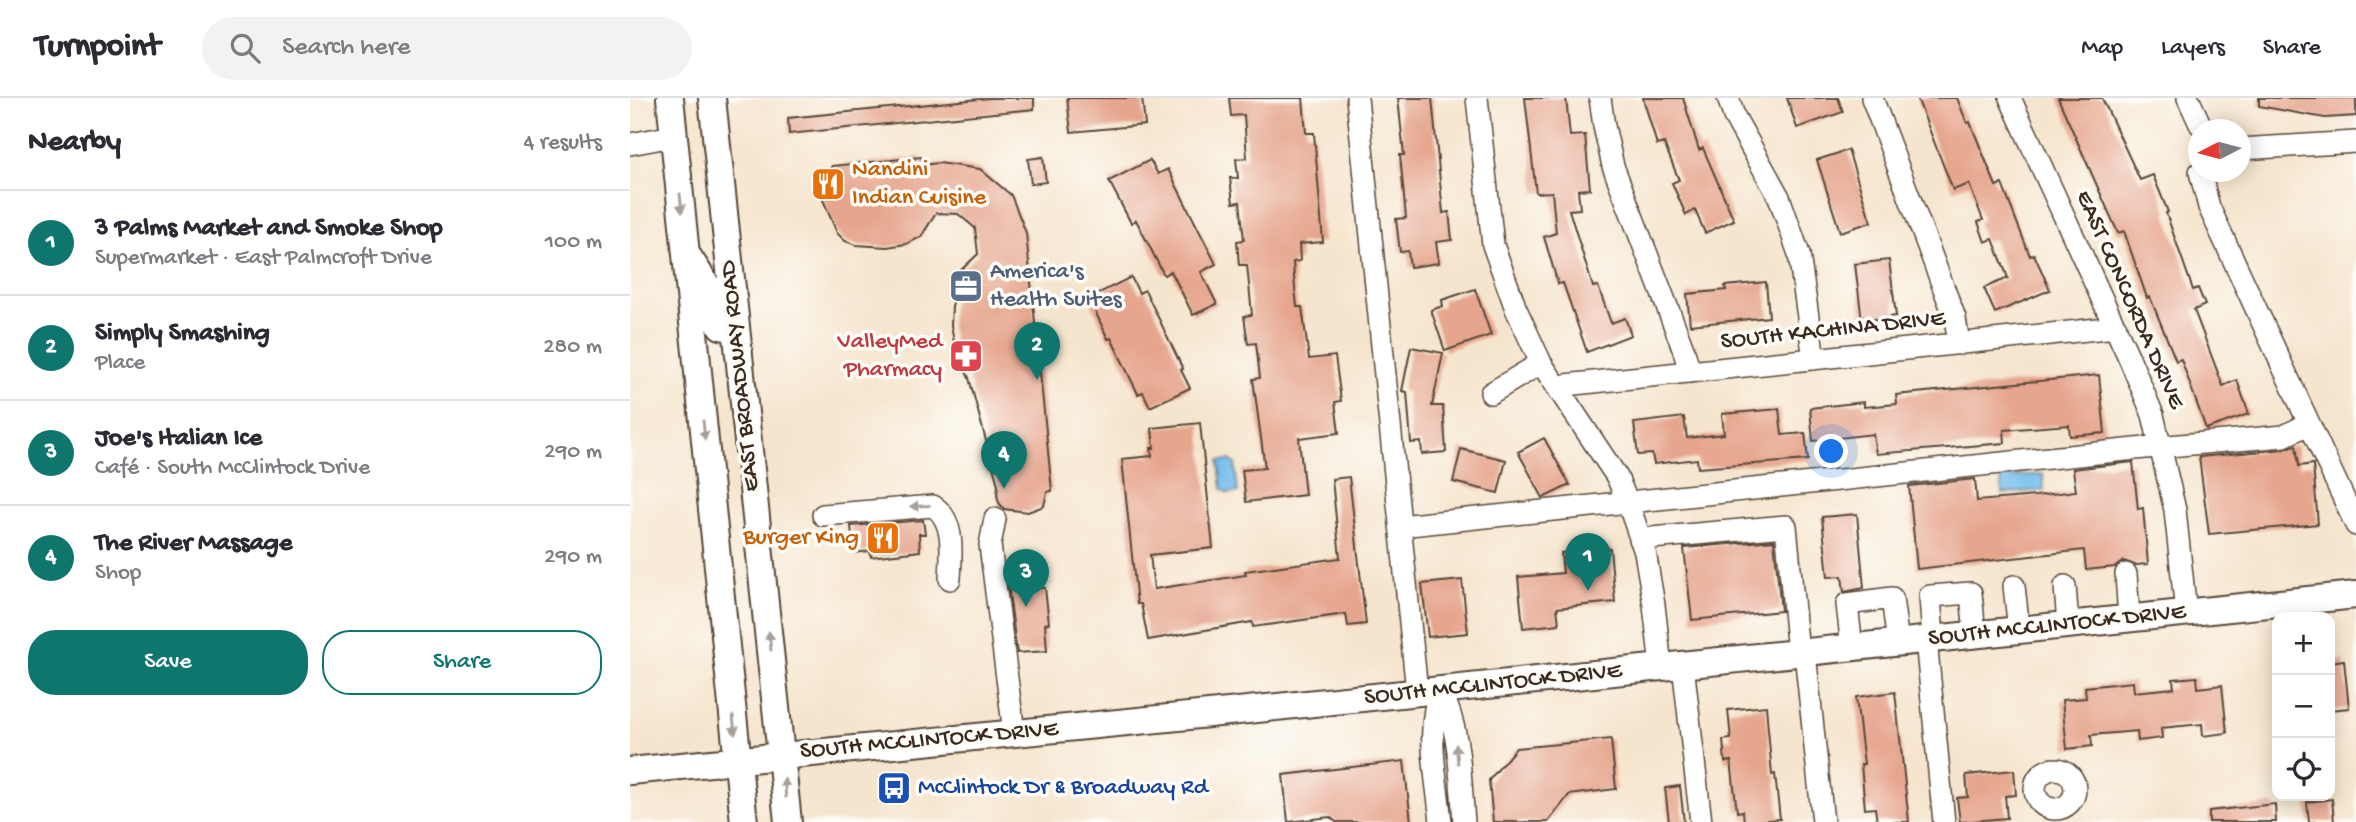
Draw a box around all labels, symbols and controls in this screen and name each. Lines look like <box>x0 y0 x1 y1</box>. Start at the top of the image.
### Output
search box <box>202 17 692 80</box>
text: Turnpoint <box>35 29 160 67</box>
icon: search <box>226 29 264 67</box>
text: Search here <box>282 33 410 64</box>
text: Map <box>2081 34 2123 63</box>
text: Layers <box>2161 34 2225 63</box>
text: Share <box>2263 34 2321 63</box>
north arrow <box>2188 119 2251 182</box>
text: Nearby <box>28 126 121 161</box>
text: 4 results <box>523 130 602 157</box>
place label: Nandini Indian Cuisine <box>852 156 987 213</box>
restaurant icon: Nandini Indian Cuisine <box>809 165 847 203</box>
street label: EAST CONCORDA DRIVE <box>2068 186 2191 415</box>
one-way arrow <box>675 193 686 215</box>
text: 3 Palms Market and Smoke Shop <box>95 214 442 245</box>
text: 1 <box>46 229 56 256</box>
text: 100 m <box>545 229 602 256</box>
text: Supermarket · East Palmcroft Drive <box>95 245 432 272</box>
place label: America's Health Suites <box>990 258 1123 315</box>
street label: EAST BROADWAY ROAD <box>714 259 768 493</box>
office icon: America's Health Suites <box>947 267 985 305</box>
street label: SOUTH KACHINA DRIVE <box>1719 305 1948 357</box>
text: Simply Smashing <box>95 319 270 350</box>
pin: 2 <box>1014 322 1060 380</box>
place label: ValleyMed Pharmacy <box>836 328 944 385</box>
text: 2 <box>45 334 57 361</box>
text: 280 m <box>543 334 602 361</box>
pharmacy icon: ValleyMed Pharmacy <box>947 337 985 375</box>
text: Place <box>95 350 145 377</box>
one-way arrow <box>699 419 710 441</box>
text: Joe's Italian Ice <box>95 424 262 455</box>
pin: 4 <box>981 431 1027 489</box>
your location <box>1814 434 1848 468</box>
text: 3 <box>45 439 57 466</box>
text: 290 m <box>544 439 602 466</box>
text: Café · South McClintock Drive <box>95 455 370 482</box>
one-way arrow <box>909 501 931 512</box>
restaurant icon: Burger King <box>864 519 902 557</box>
place label: Burger King <box>742 524 859 553</box>
text: The River Massage <box>95 529 292 560</box>
pin: 1 <box>1565 533 1611 591</box>
text: 4 <box>46 544 56 571</box>
text: 290 m <box>544 544 602 571</box>
pin: 3 <box>1003 549 1049 607</box>
text: Shop <box>95 560 141 587</box>
street label: SOUTH MCCLINTOCK DRIVE <box>1927 598 2188 654</box>
map controls <box>2272 612 2335 801</box>
button: + <box>2272 612 2335 675</box>
button: Save <box>28 630 308 695</box>
button: Share <box>322 630 602 695</box>
one-way arrow <box>764 630 775 652</box>
street label: SOUTH MCCLINTOCK DRIVE <box>1363 657 1624 713</box>
button: − <box>2272 675 2335 738</box>
one-way arrow <box>729 714 740 736</box>
street label: SOUTH MCCLINTOCK DRIVE <box>799 715 1060 767</box>
button: locate <box>2272 738 2335 801</box>
one-way arrow <box>1451 743 1462 765</box>
bus stop icon: McClintock Dr & Broadway Rd <box>875 769 913 807</box>
place label: McClintock Dr & Broadway Rd <box>918 774 1210 803</box>
one-way arrow <box>779 777 790 799</box>

